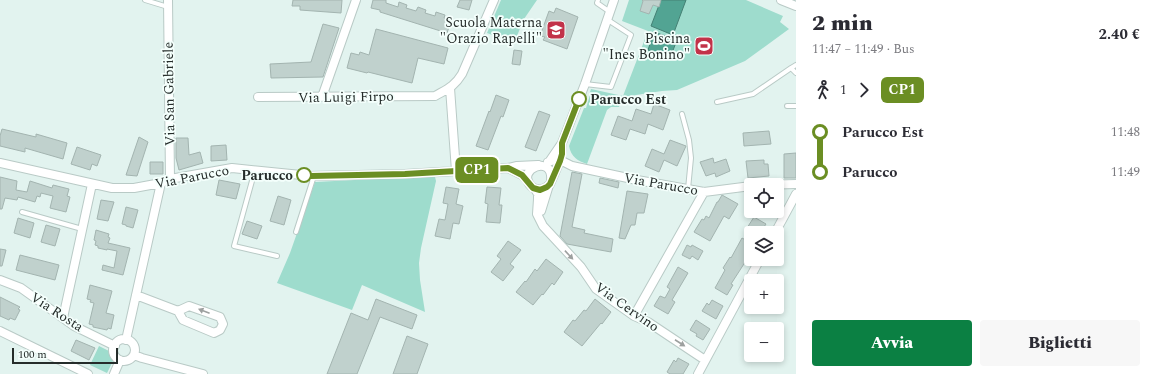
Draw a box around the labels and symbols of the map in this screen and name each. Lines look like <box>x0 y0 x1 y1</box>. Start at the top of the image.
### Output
place label: Scuola Materna "Orazio Rapelli" <box>440 12 542 49</box>
school or university icon: Scuola Materna "Orazio Rapelli" <box>545 19 567 41</box>
place label: Piscina "Ines Bonino" <box>602 28 690 65</box>
sports icon: Piscina "Ines Bonino" <box>693 35 715 57</box>
street label: Via San Gabriele <box>158 41 180 146</box>
street label: Via Luigi Firpo <box>298 86 394 108</box>
place label: Parucco Est <box>590 89 667 110</box>
marker: Parucco Est <box>571 91 587 107</box>
line badge: CP1 <box>454 157 500 183</box>
street label: Via Parucco <box>153 160 231 194</box>
place label: Parucco <box>241 165 293 186</box>
marker: Parucco <box>296 167 312 183</box>
street label: Via Parucco <box>622 167 700 201</box>
one-way arrow <box>564 250 573 259</box>
street label: Via Cervino <box>591 277 663 337</box>
street label: Via Rosta <box>26 287 88 337</box>
one-way arrow <box>198 308 210 314</box>
one-way arrow <box>674 340 686 347</box>
scale bar <box>12 346 118 365</box>

